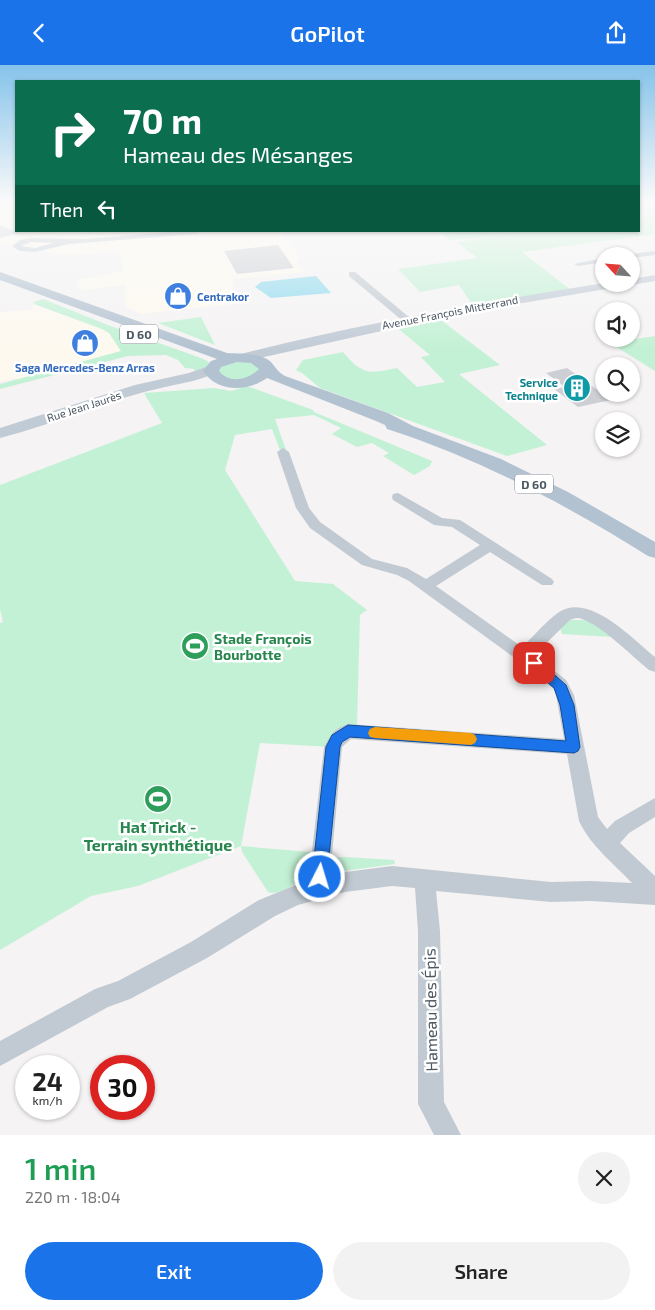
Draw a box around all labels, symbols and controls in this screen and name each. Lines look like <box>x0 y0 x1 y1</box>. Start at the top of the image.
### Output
icon: back <box>25 19 53 47</box>
icon: share <box>602 19 630 47</box>
text: GoPilot <box>290 20 365 46</box>
text: 70 m <box>123 99 202 141</box>
icon: right <box>40 100 105 165</box>
text: Hameau des Mésanges <box>123 141 353 167</box>
icon: left <box>93 195 121 223</box>
text: Then <box>40 198 83 221</box>
north arrow <box>595 247 640 293</box>
map controls <box>595 247 640 457</box>
shop icon: Centrakor <box>163 281 193 311</box>
place label: Centrakor <box>197 290 249 303</box>
street label: Avenue François Mitterrand <box>381 292 519 333</box>
button: sound <box>595 302 640 347</box>
road number: D 60 <box>120 325 158 343</box>
shop icon: Saga Mercedes-Benz Arras <box>70 328 100 358</box>
button: search <box>595 357 640 402</box>
place label: Saga Mercedes-Benz Arras <box>15 361 155 374</box>
building icon: Service Technique <box>562 373 592 403</box>
place label: Service Technique <box>505 376 558 402</box>
street label: Rue Jean Jaurès <box>45 388 123 424</box>
button: layers <box>595 412 640 457</box>
road number: D 60 <box>515 474 553 493</box>
place label: Stade François Bourbotte <box>214 630 312 663</box>
sports icon: Stade François Bourbotte <box>180 631 210 661</box>
pin <box>513 642 555 684</box>
icon: arrive <box>520 649 548 677</box>
sports icon: Hat Trick - Terrain synthétique <box>143 784 173 814</box>
place label: Hat Trick - Terrain synthétique <box>84 817 232 855</box>
position arrow <box>293 850 345 902</box>
street label: Hameau des Épis <box>419 948 441 1072</box>
speed limit sign: 30 <box>90 1055 155 1120</box>
text: 24 <box>32 1066 63 1096</box>
text: km/h <box>33 1093 62 1107</box>
text: 1 min <box>25 1150 96 1186</box>
button: close <box>578 1152 630 1204</box>
text: 220 m · 18:04 <box>25 1187 120 1206</box>
button: Exit <box>25 1242 323 1300</box>
button: Share <box>333 1242 630 1300</box>

